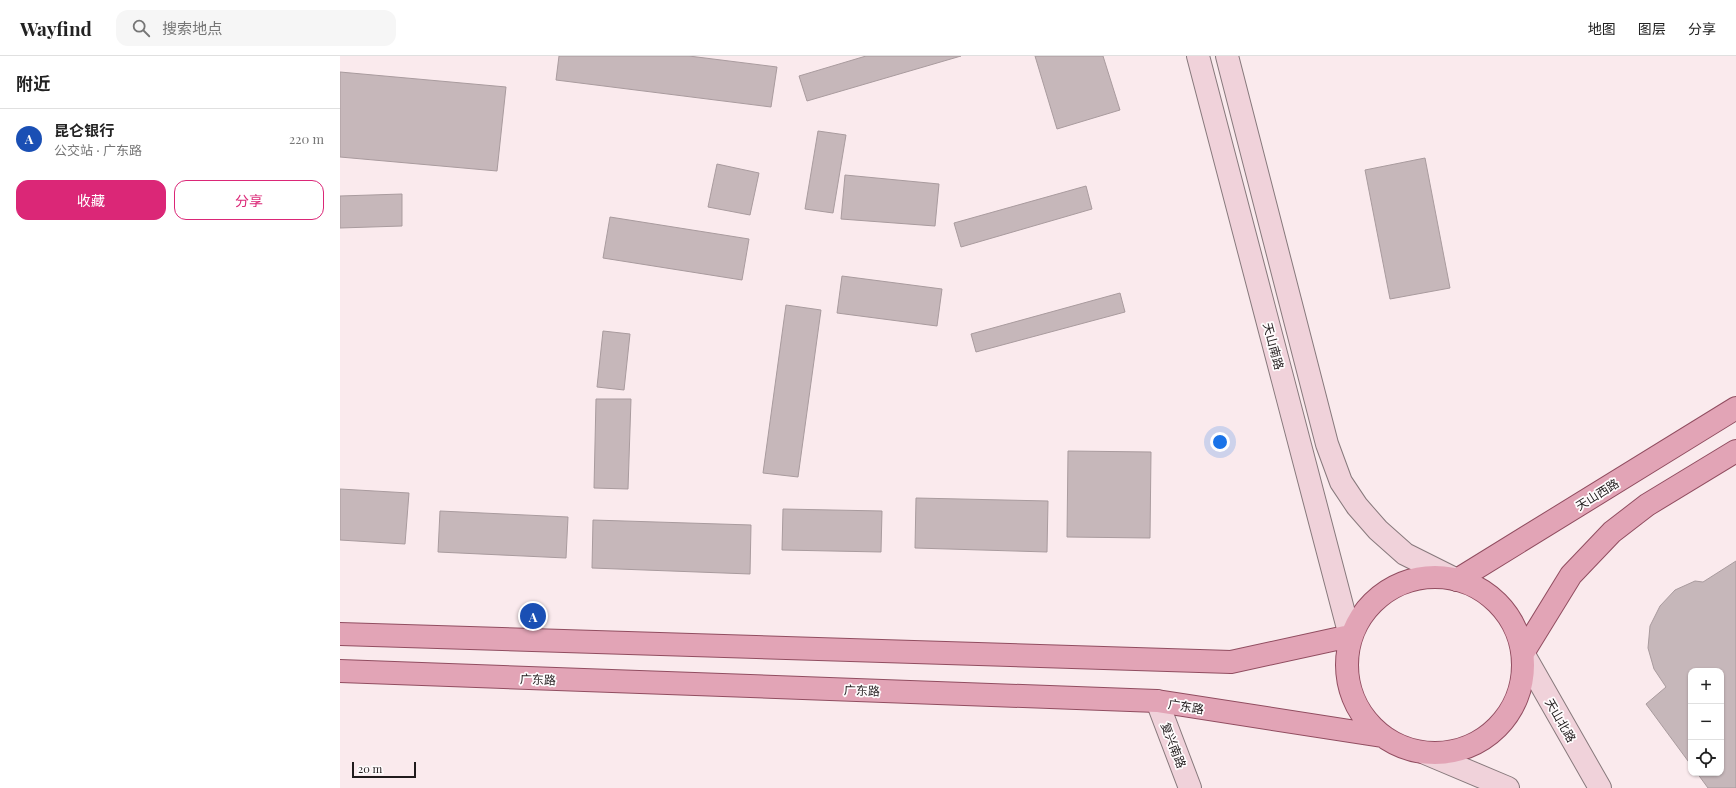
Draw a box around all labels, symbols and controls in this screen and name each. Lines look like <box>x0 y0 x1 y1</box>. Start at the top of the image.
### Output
search box <box>116 10 396 46</box>
text: Wayfind <box>20 15 92 41</box>
icon: search <box>130 17 152 39</box>
text: 搜索地点 <box>162 18 222 38</box>
text: 地图 <box>1588 19 1616 38</box>
text: 图层 <box>1638 19 1666 38</box>
text: 分享 <box>1688 19 1716 38</box>
text: 附近 <box>16 72 50 94</box>
text: 昆仑银行 <box>54 120 114 140</box>
text: A <box>25 130 33 147</box>
text: 220 m <box>289 130 324 147</box>
text: 公交站 · 广东路 <box>54 141 142 158</box>
button: 收藏 <box>16 180 166 220</box>
button: 分享 <box>174 180 324 220</box>
street label: 天山南路 <box>1260 321 1288 371</box>
your location <box>1210 432 1230 452</box>
street label: 天山西路 <box>1572 474 1622 514</box>
pin: A <box>520 601 546 631</box>
map controls <box>1688 668 1724 776</box>
button: + <box>1688 668 1724 704</box>
street label: 广东路 <box>520 670 556 688</box>
street label: 广东路 <box>844 681 880 699</box>
street label: 广东路 <box>1167 695 1205 717</box>
street label: 天山北路 <box>1542 695 1580 745</box>
button: − <box>1688 704 1724 740</box>
street label: 复兴南路 <box>1158 720 1190 770</box>
button: locate <box>1688 740 1724 776</box>
scale bar <box>352 760 416 779</box>
text: 20 m <box>358 761 382 776</box>

